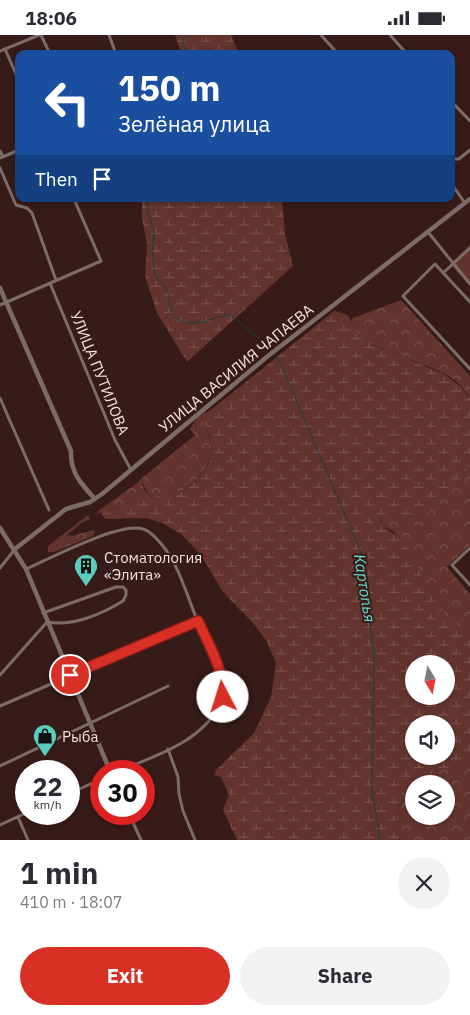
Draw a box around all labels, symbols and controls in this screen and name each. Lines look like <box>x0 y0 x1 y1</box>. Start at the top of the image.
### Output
text: 18:06 <box>25 6 77 30</box>
text: 150 m <box>118 65 221 111</box>
icon: left <box>35 70 100 135</box>
text: Зелёная улица <box>118 109 270 138</box>
icon: arrive <box>88 165 116 193</box>
text: Then <box>35 167 78 191</box>
street label: УЛИЦА ВАСИЛИЯ ЧАПАЕВА <box>155 300 317 436</box>
street label: УЛИЦА ПУТИЛОВА <box>66 308 134 438</box>
place label: Стоматология «Элита» <box>104 548 202 584</box>
water label: Картопья <box>350 552 380 624</box>
building icon: Стоматология «Элита» <box>73 553 99 587</box>
pin <box>49 654 91 696</box>
north arrow <box>405 655 455 705</box>
map controls <box>405 655 455 825</box>
icon: arrive <box>56 661 84 689</box>
position arrow <box>196 670 248 722</box>
button: sound <box>405 715 455 765</box>
shop icon: Рыба <box>32 723 58 757</box>
place label: Рыба <box>62 727 98 746</box>
speed limit sign: 30 <box>90 760 155 825</box>
text: 22 <box>32 770 63 803</box>
button: layers <box>405 775 455 825</box>
text: km/h <box>33 797 62 812</box>
text: 1 min <box>20 853 98 892</box>
button: close <box>398 857 450 909</box>
text: 410 m · 18:07 <box>20 892 122 912</box>
button: Exit <box>20 947 230 1005</box>
button: Share <box>240 947 450 1005</box>

